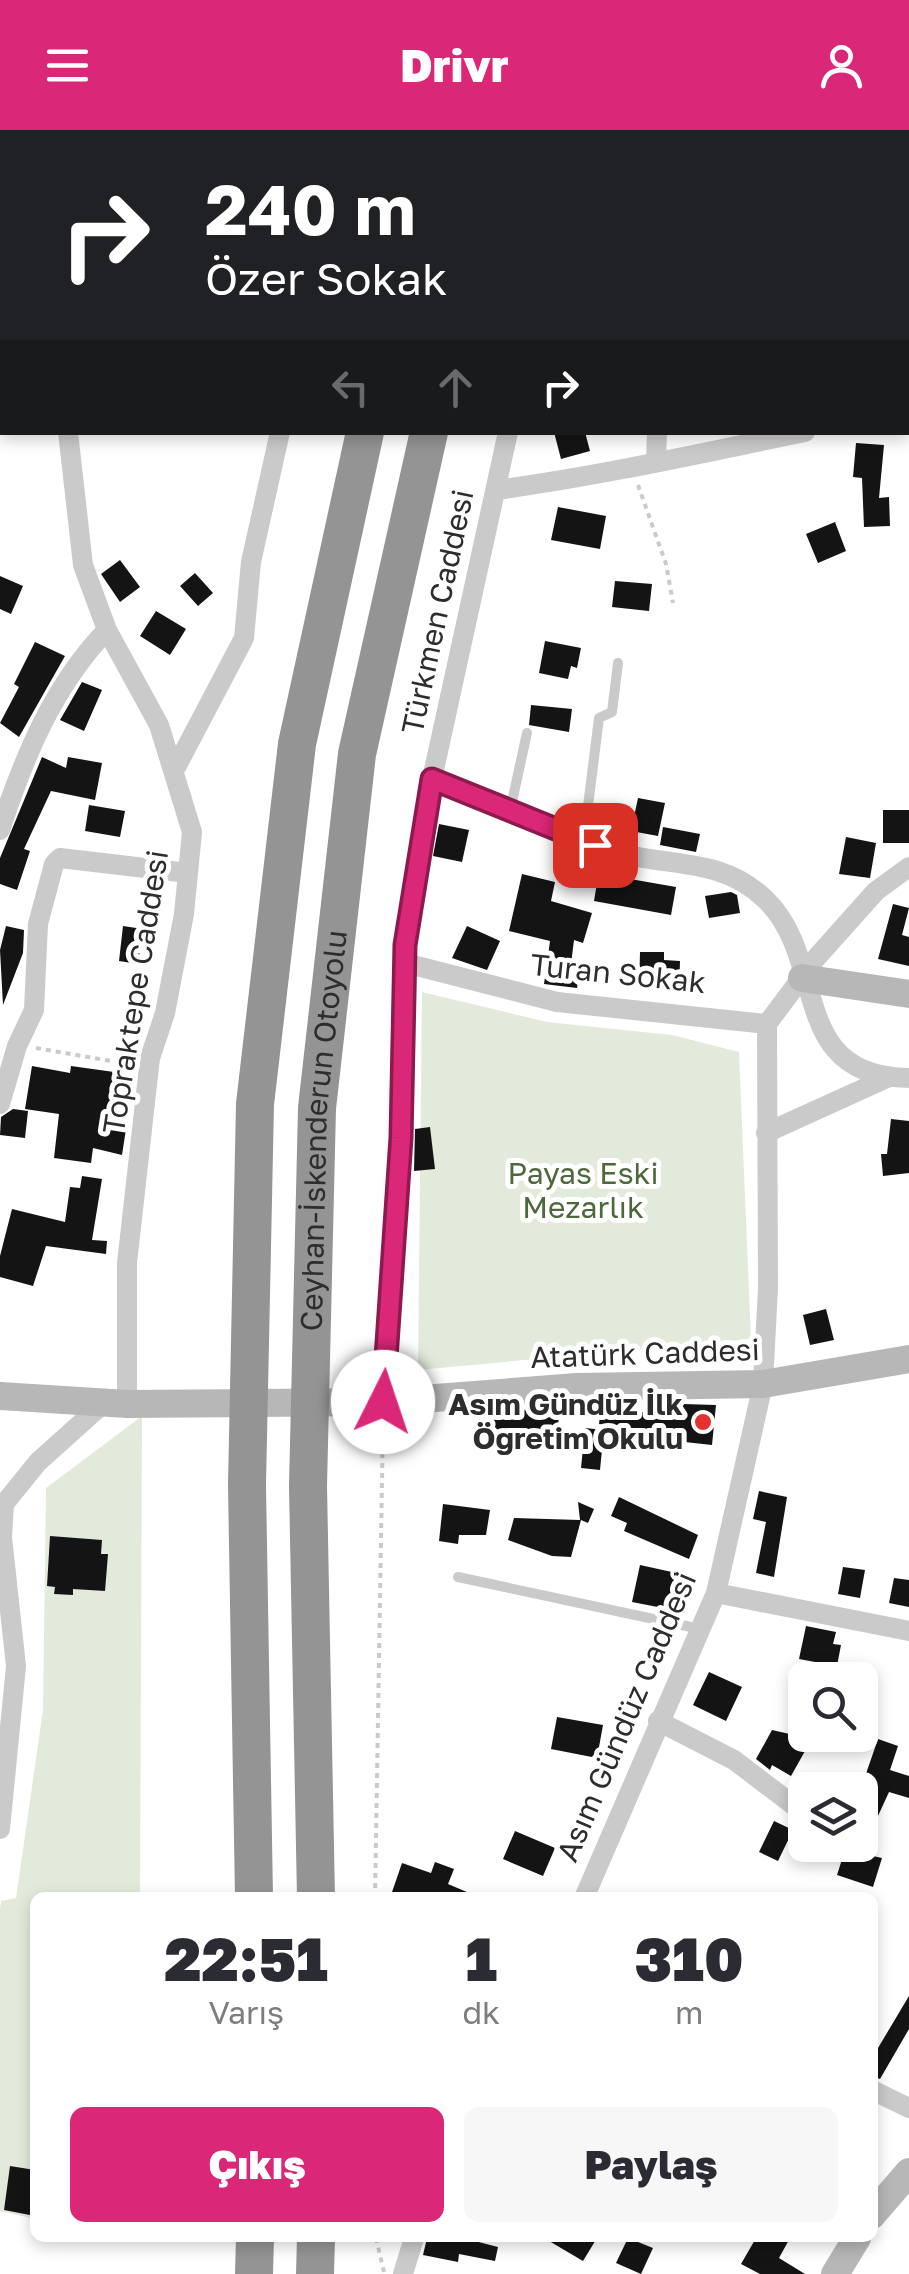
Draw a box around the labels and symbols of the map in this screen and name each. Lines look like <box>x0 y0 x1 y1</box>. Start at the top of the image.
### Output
street label: Türkmen Caddesi <box>394 486 480 737</box>
pin <box>553 803 638 888</box>
street label: Topraktepe Caddesi <box>95 847 175 1136</box>
street label: Ceyhan-İskenderun Otoyolu <box>293 928 354 1332</box>
street label: Turan Sokak <box>529 946 708 1000</box>
park label: Payas Eski Mezarlık <box>507 1155 659 1225</box>
street label: Atatürk Caddesi <box>530 1331 760 1375</box>
position arrow <box>331 1350 435 1454</box>
place label: Asım Gündüz İlk Öğretim Okulu <box>448 1386 684 1456</box>
marker: Asım Gündüz İlk Öğretim Okulu <box>692 1411 714 1433</box>
street label: Asım Gündüz Caddesi <box>549 1567 703 1867</box>

